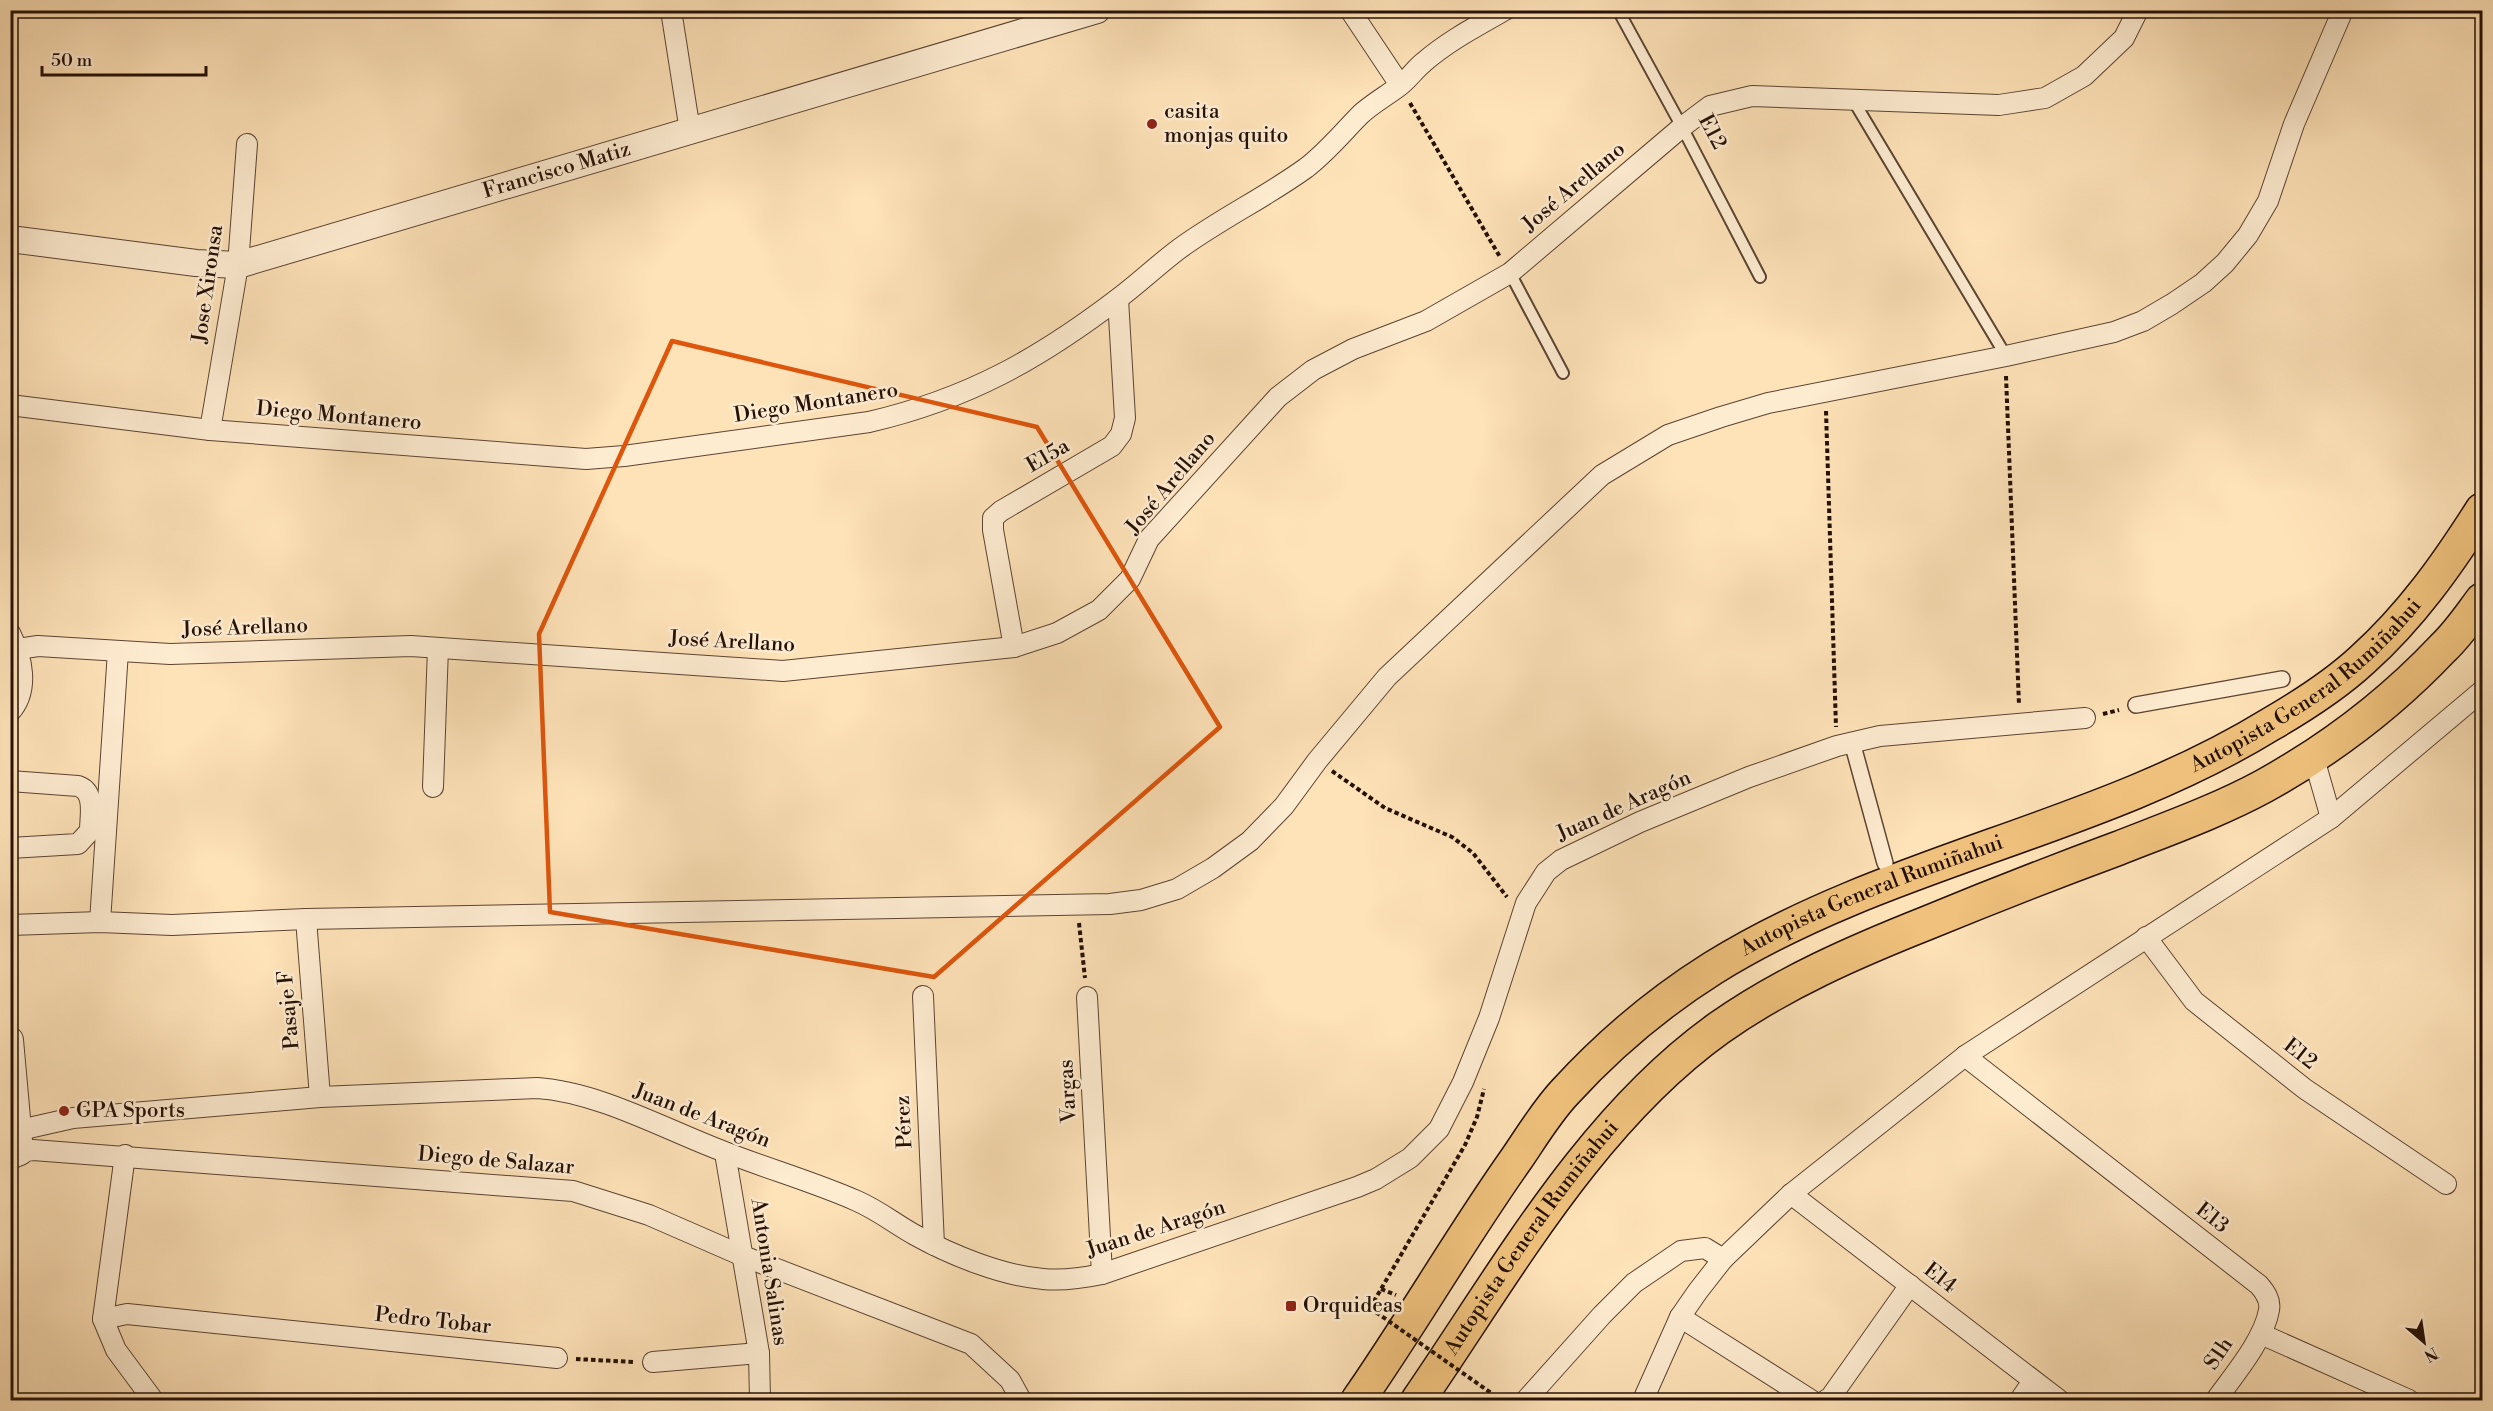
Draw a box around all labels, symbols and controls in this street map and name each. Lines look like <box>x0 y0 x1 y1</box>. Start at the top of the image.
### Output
scale bar <box>42 39 206 77</box>
text: 50 m <box>51 49 93 72</box>
place label: casita monjas quito <box>1164 99 1288 149</box>
street label: E12 <box>1692 110 1732 154</box>
marker: casita monjas quito <box>1145 117 1159 131</box>
street label: Francisco Matiz <box>480 136 634 205</box>
street label: José Arellano <box>1517 136 1631 238</box>
street label: Jose Xironsa <box>187 223 229 346</box>
street label: Diego Montanero <box>732 377 900 429</box>
street label: Diego Montanero <box>255 396 423 436</box>
street label: José Arellano <box>1120 426 1222 540</box>
street label: E15a <box>1022 433 1075 479</box>
street label: Autopista General Rumiñahui <box>2185 593 2427 779</box>
street label: José Arellano <box>180 613 309 643</box>
street label: José Arellano <box>667 626 796 658</box>
street label: Juan de Aragón <box>1552 765 1696 848</box>
street label: Autopista General Rumiñahui <box>1735 830 2007 963</box>
street label: Pasaje F <box>273 969 305 1051</box>
street label: E12 <box>2278 1033 2322 1075</box>
street label: Vargas <box>1053 1059 1083 1124</box>
street label: Juan de Aragón <box>629 1078 775 1154</box>
street label: Pérez <box>890 1095 918 1149</box>
place label: GPA Sports <box>76 1098 185 1124</box>
marker: GPA Sports <box>57 1104 71 1118</box>
street label: Autopista General Rumiñahui <box>1438 1115 1624 1361</box>
street label: Diego de Salazar <box>417 1141 575 1181</box>
street label: Juan de Aragón <box>1082 1194 1229 1264</box>
street label: Antonia Salinas <box>744 1196 793 1347</box>
street label: E13 <box>2190 1197 2234 1239</box>
street label: E14 <box>1918 1257 1962 1299</box>
place label: Orquideas <box>1303 1293 1403 1319</box>
marker: Orquideas <box>1284 1299 1298 1313</box>
street label: Pedro Tobar <box>374 1302 492 1340</box>
north arrow <box>2394 1312 2454 1372</box>
street label: S1h <box>2199 1332 2239 1375</box>
text: N <box>2420 1342 2441 1366</box>

